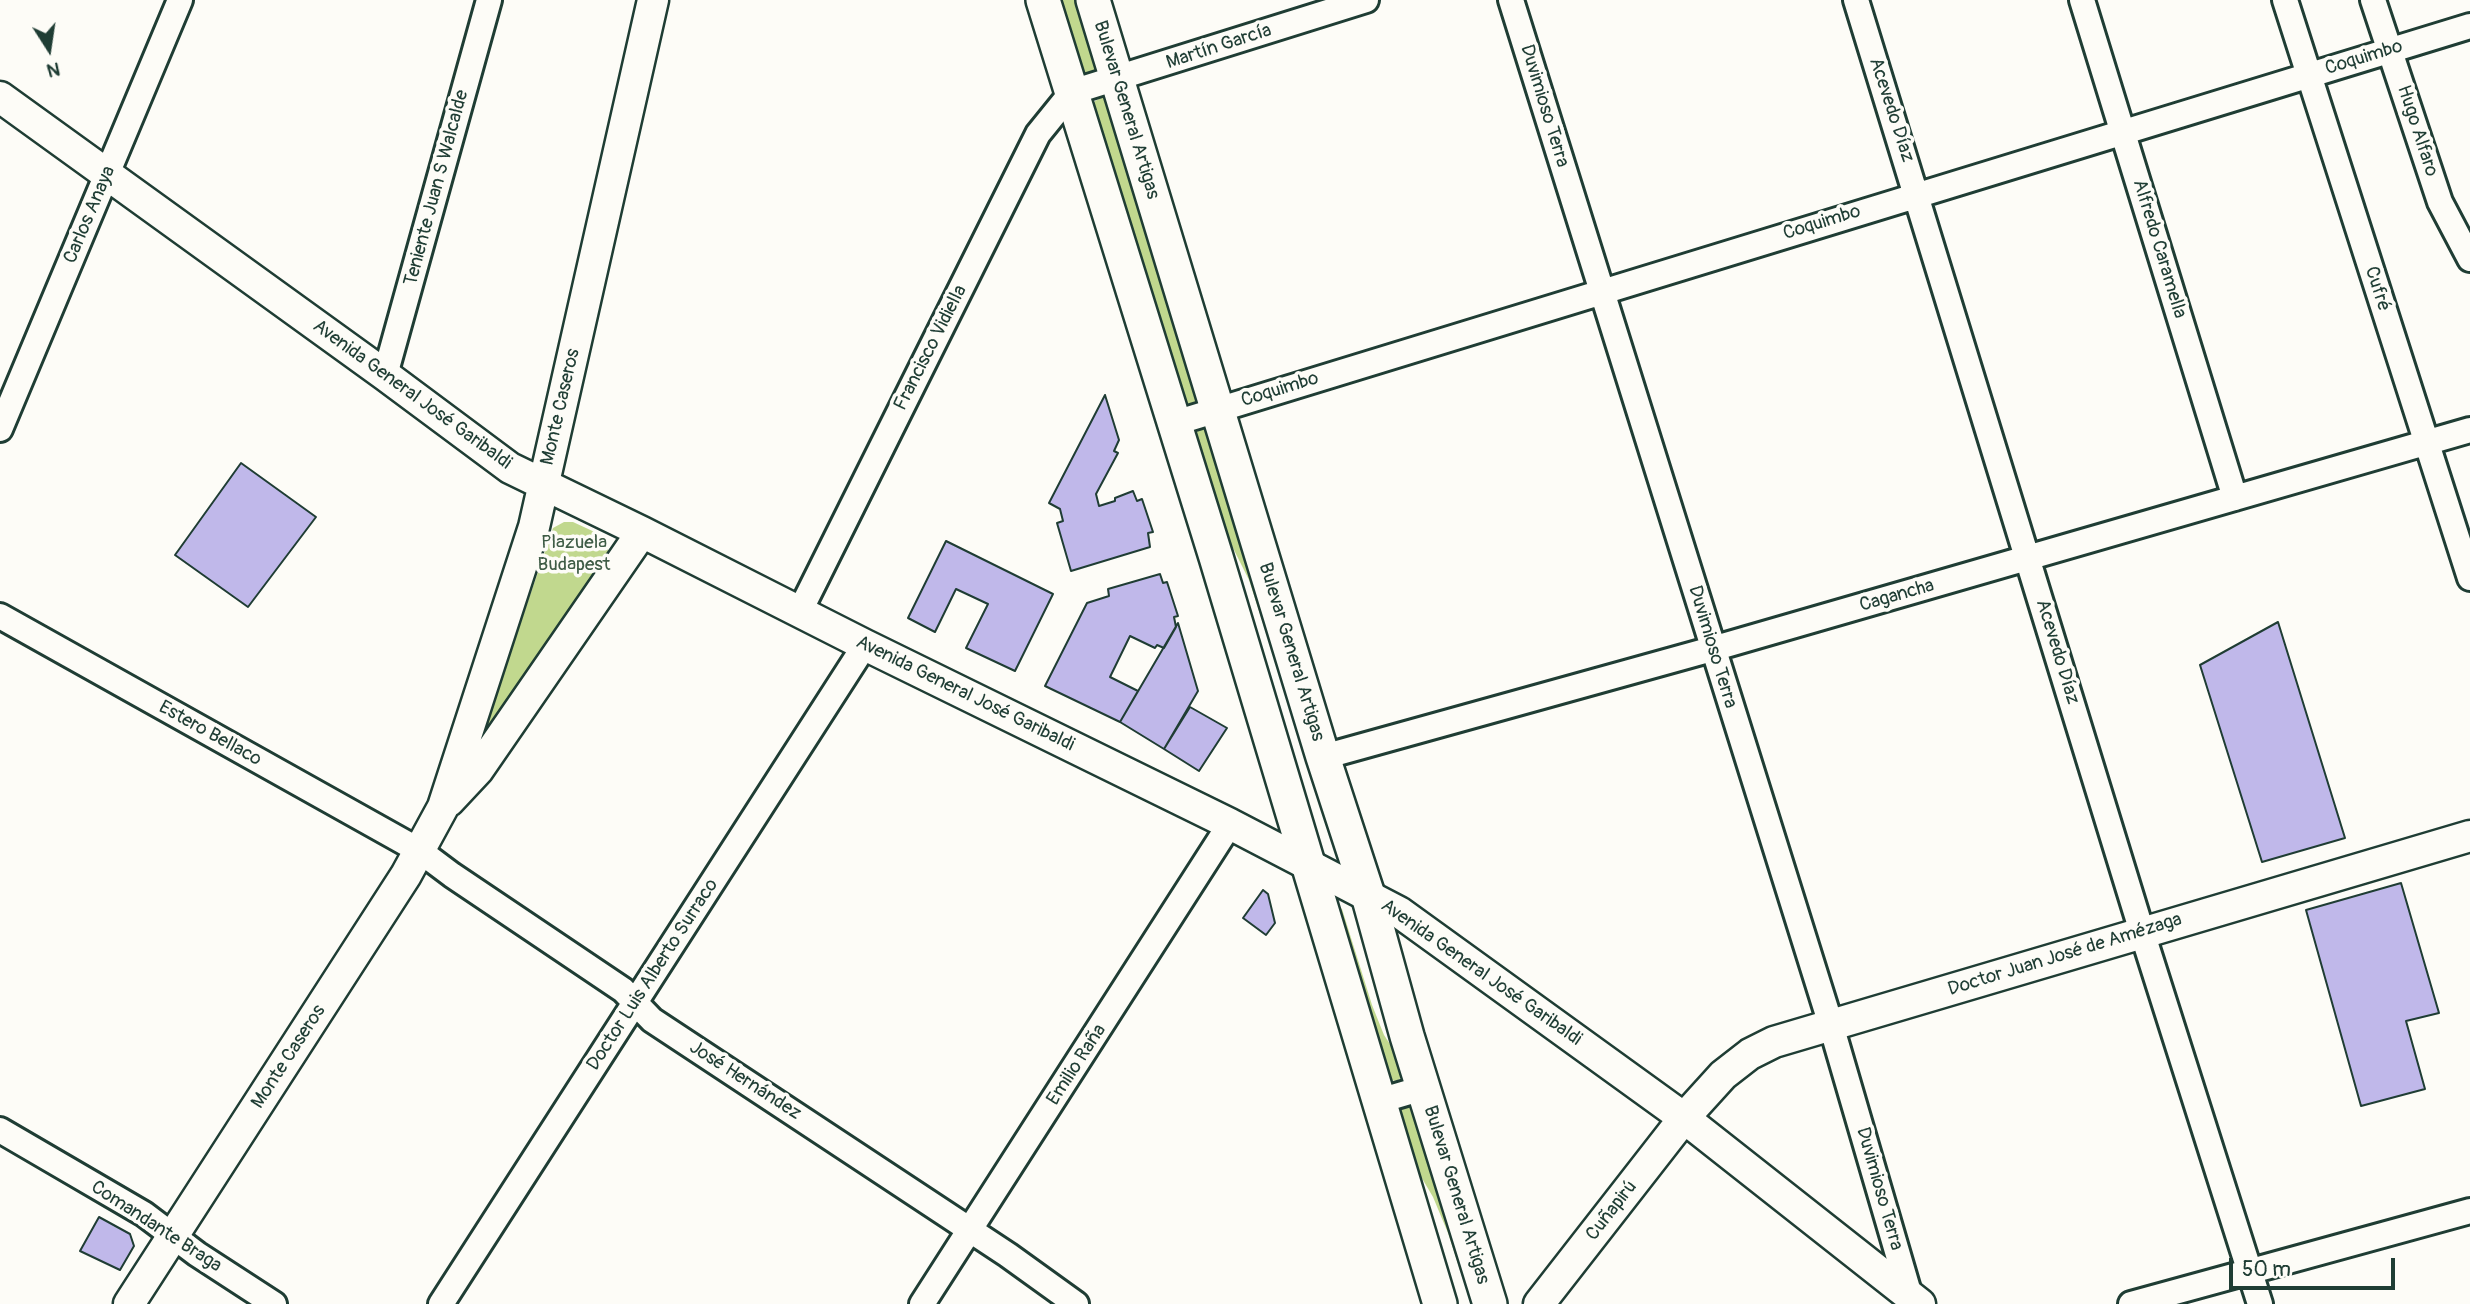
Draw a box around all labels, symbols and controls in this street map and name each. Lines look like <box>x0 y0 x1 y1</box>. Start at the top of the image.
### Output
north arrow <box>14 14 84 84</box>
street label: Bulevar General Artigas <box>1088 18 1164 202</box>
street label: Martín García <box>1164 19 1274 75</box>
street label: Coquimbo <box>2323 35 2405 81</box>
street label: Duvimioso Terra <box>1515 42 1573 170</box>
street label: Acevedo Díaz <box>1863 55 1919 165</box>
text: N <box>45 56 62 83</box>
street label: Hugo Alfaro <box>2392 82 2442 180</box>
street label: Teniente Juan S Walcalde <box>400 88 474 288</box>
street label: Carlos Anaya <box>59 163 121 267</box>
street label: Alfredo Caramella <box>2127 177 2191 321</box>
street label: Coquimbo <box>1781 200 1863 246</box>
street label: Cufré <box>2359 264 2395 314</box>
street label: Francisco Vidiella <box>890 282 972 414</box>
street label: Avenida General José Garibaldi <box>308 315 516 475</box>
street label: Monte Caseros <box>537 346 585 468</box>
street label: Coquimbo <box>1239 367 1321 413</box>
park label: Plazuela Budapest <box>538 532 610 576</box>
street label: Bulevar General Artigas <box>1253 560 1329 744</box>
street label: Cagancha <box>1857 574 1937 618</box>
street label: Duvimioso Terra <box>1683 583 1741 711</box>
street label: Acevedo Díaz <box>2030 597 2084 707</box>
street label: Avenida General José Garibaldi <box>852 631 1078 757</box>
street label: Estero Bellaco <box>155 696 265 772</box>
street label: Doctor Luis Alberto Surraco <box>582 875 724 1075</box>
street label: Avenida General José Garibaldi <box>1376 895 1586 1051</box>
street label: Doctor Juan José de Amézaga <box>1945 909 2185 1001</box>
street label: Monte Caseros <box>247 1001 331 1113</box>
street label: Emilio Raña <box>1042 1020 1112 1110</box>
street label: José Hernández <box>685 1036 805 1126</box>
street label: Bulevar General Artigas <box>1418 1103 1494 1287</box>
street label: Duvimioso Terra <box>1851 1125 1907 1253</box>
street label: Comandante Braga <box>86 1176 226 1278</box>
street label: Cuñapirú <box>1581 1176 1643 1246</box>
scale bar <box>2232 1244 2398 1288</box>
text: 50 m <box>2242 1256 2291 1283</box>

